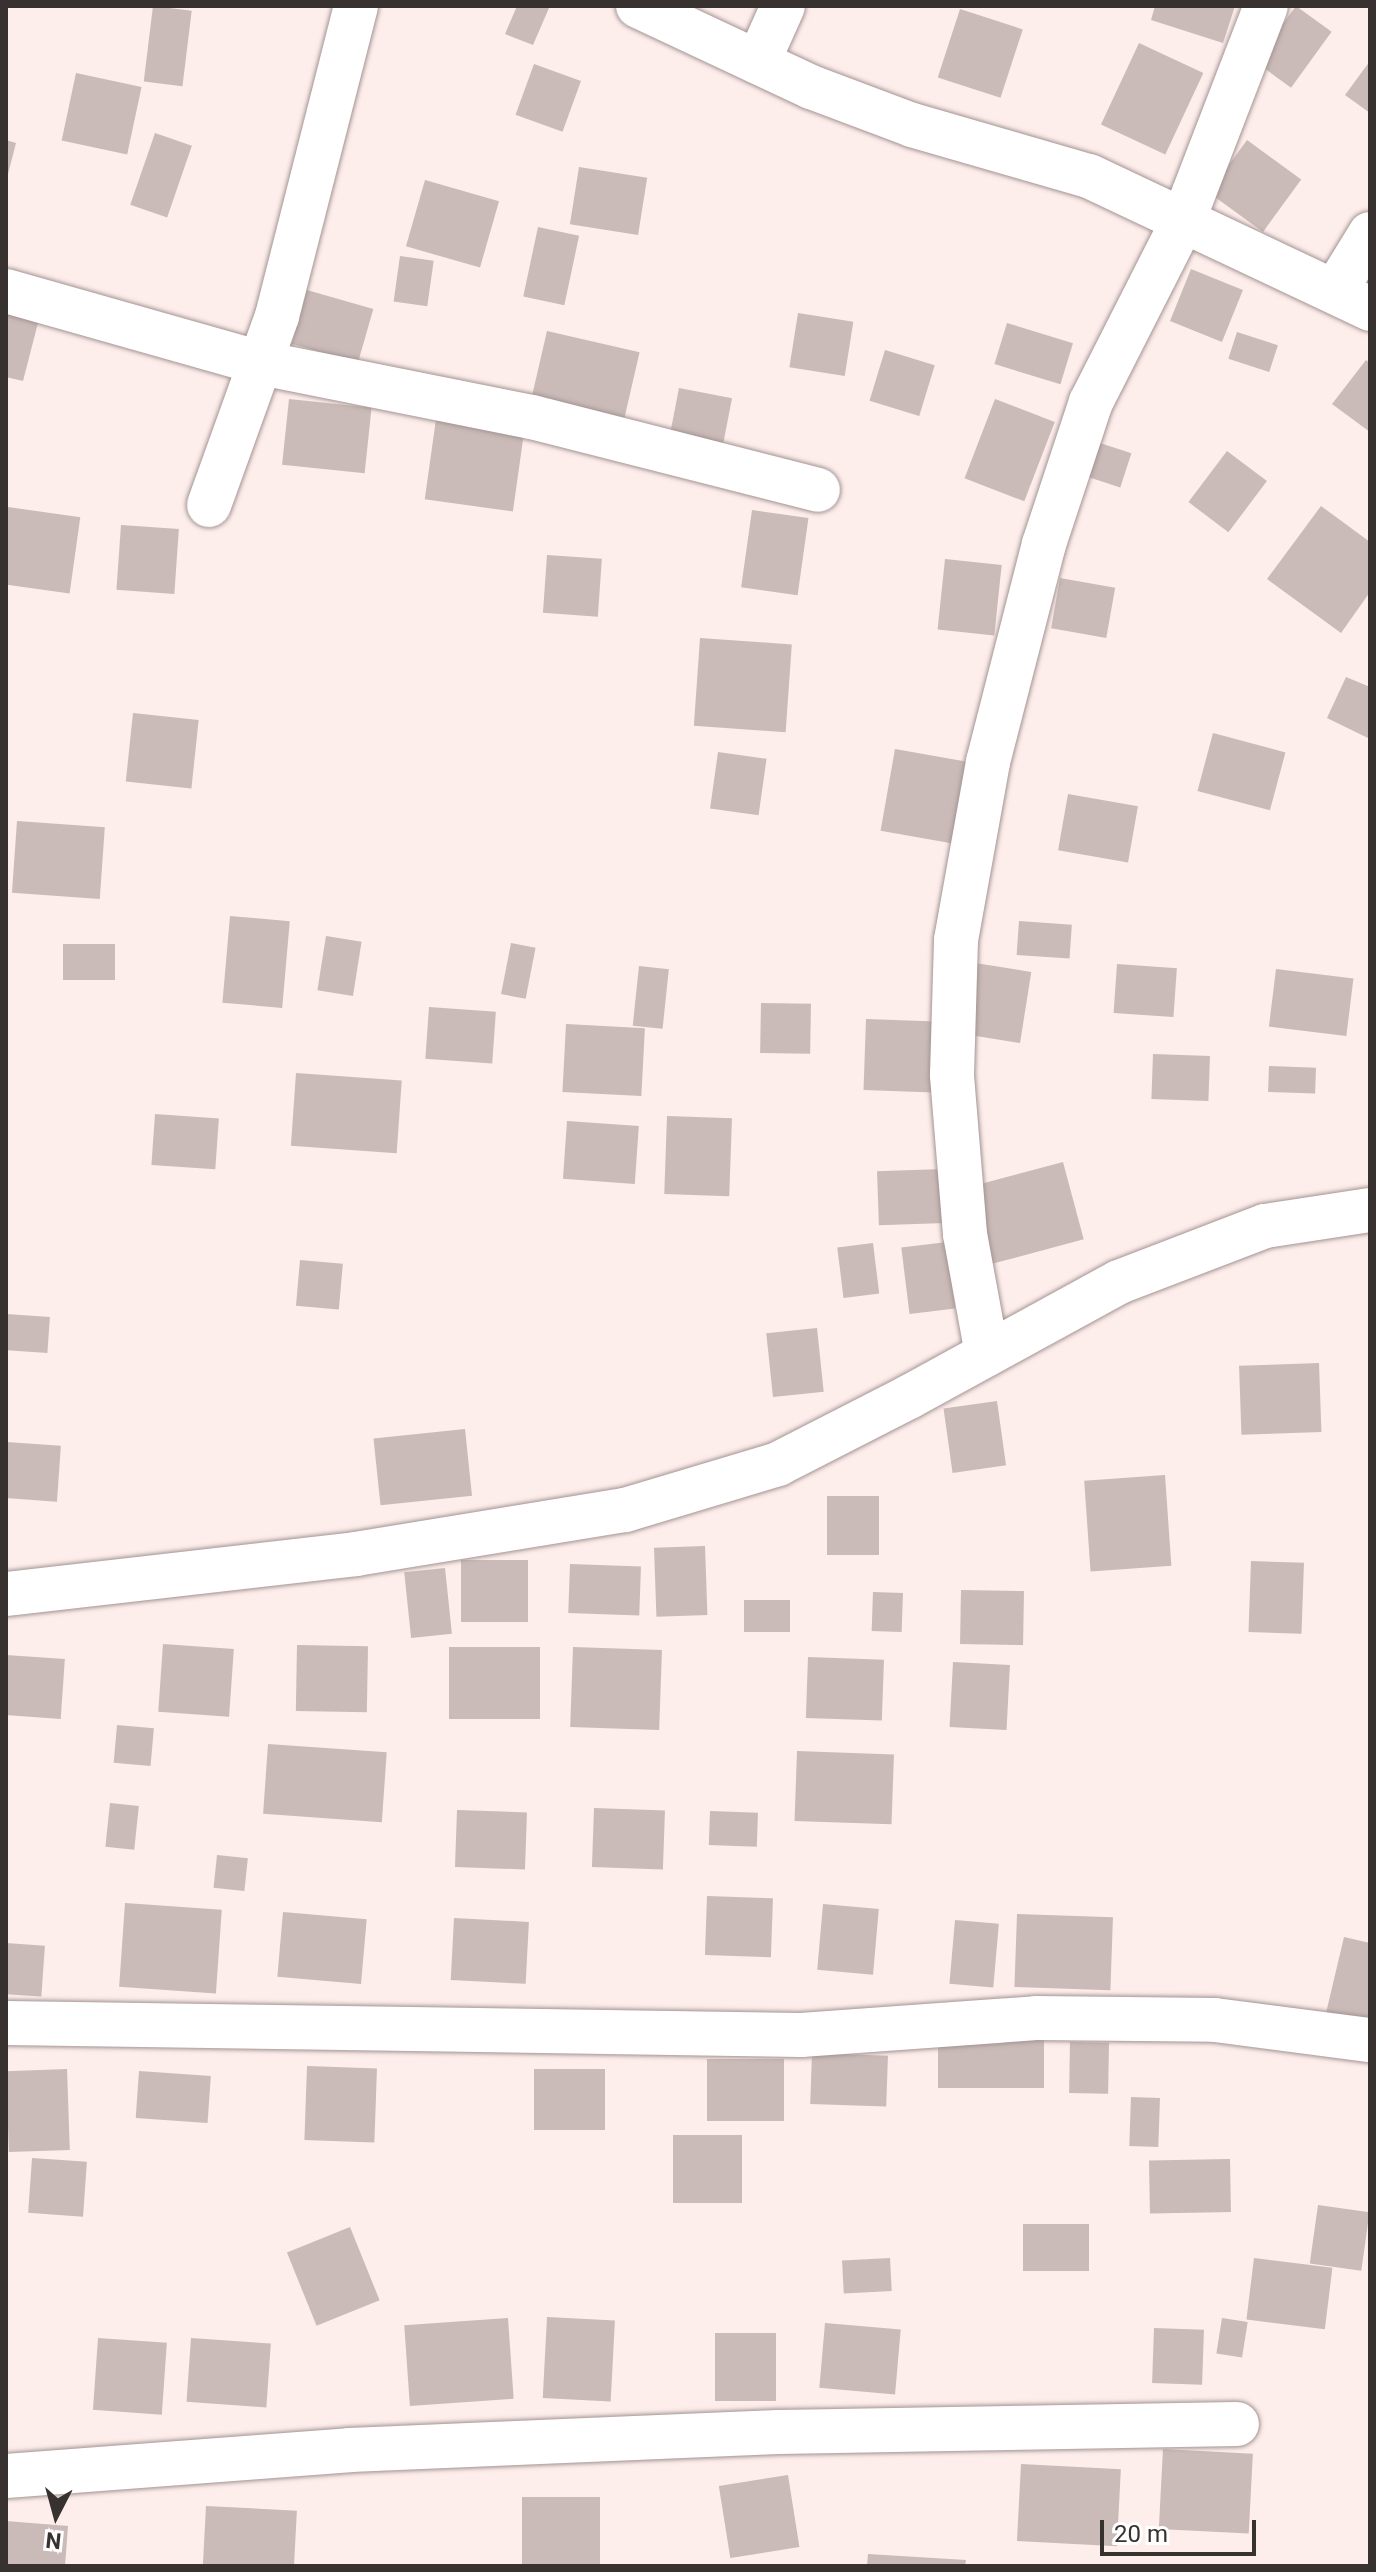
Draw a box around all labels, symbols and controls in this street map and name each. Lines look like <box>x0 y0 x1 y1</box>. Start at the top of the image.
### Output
north arrow <box>16 2476 96 2556</box>
scale bar <box>1104 2504 1260 2554</box>
text: 20 m <box>1114 2520 1168 2548</box>
text: N <box>44 2527 62 2554</box>

